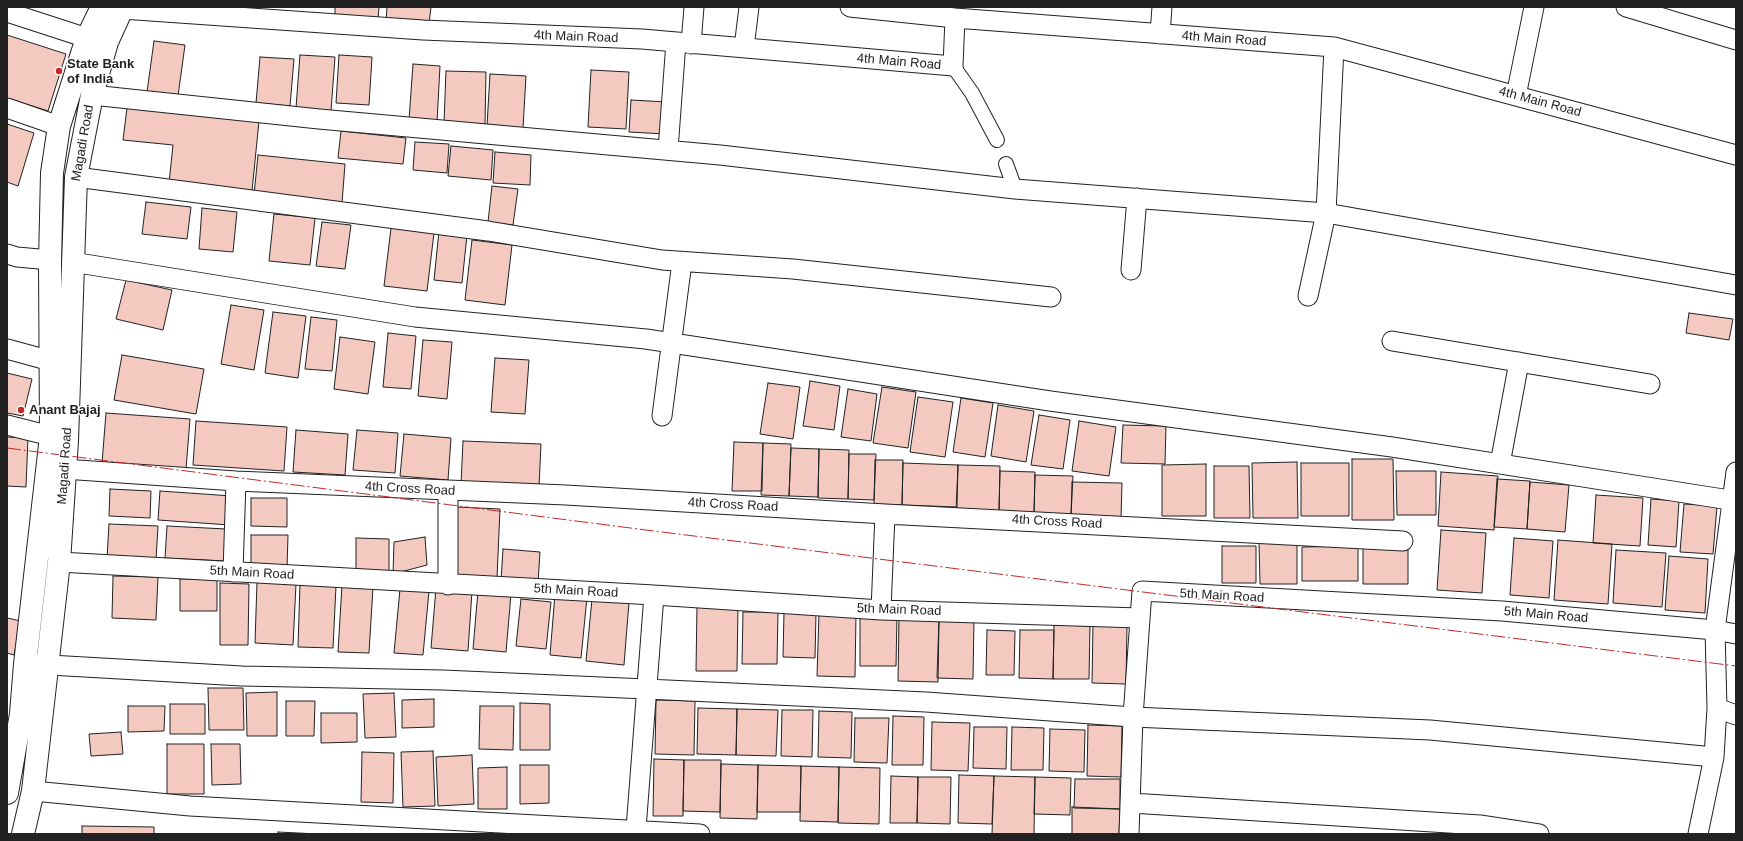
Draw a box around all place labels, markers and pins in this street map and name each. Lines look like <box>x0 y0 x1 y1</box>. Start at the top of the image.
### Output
place label: State Bank of India <box>67 56 134 87</box>
marker: State Bank of India <box>54 66 64 76</box>
place label: Anant Bajaj <box>29 402 101 418</box>
marker: Anant Bajaj <box>16 405 26 415</box>

